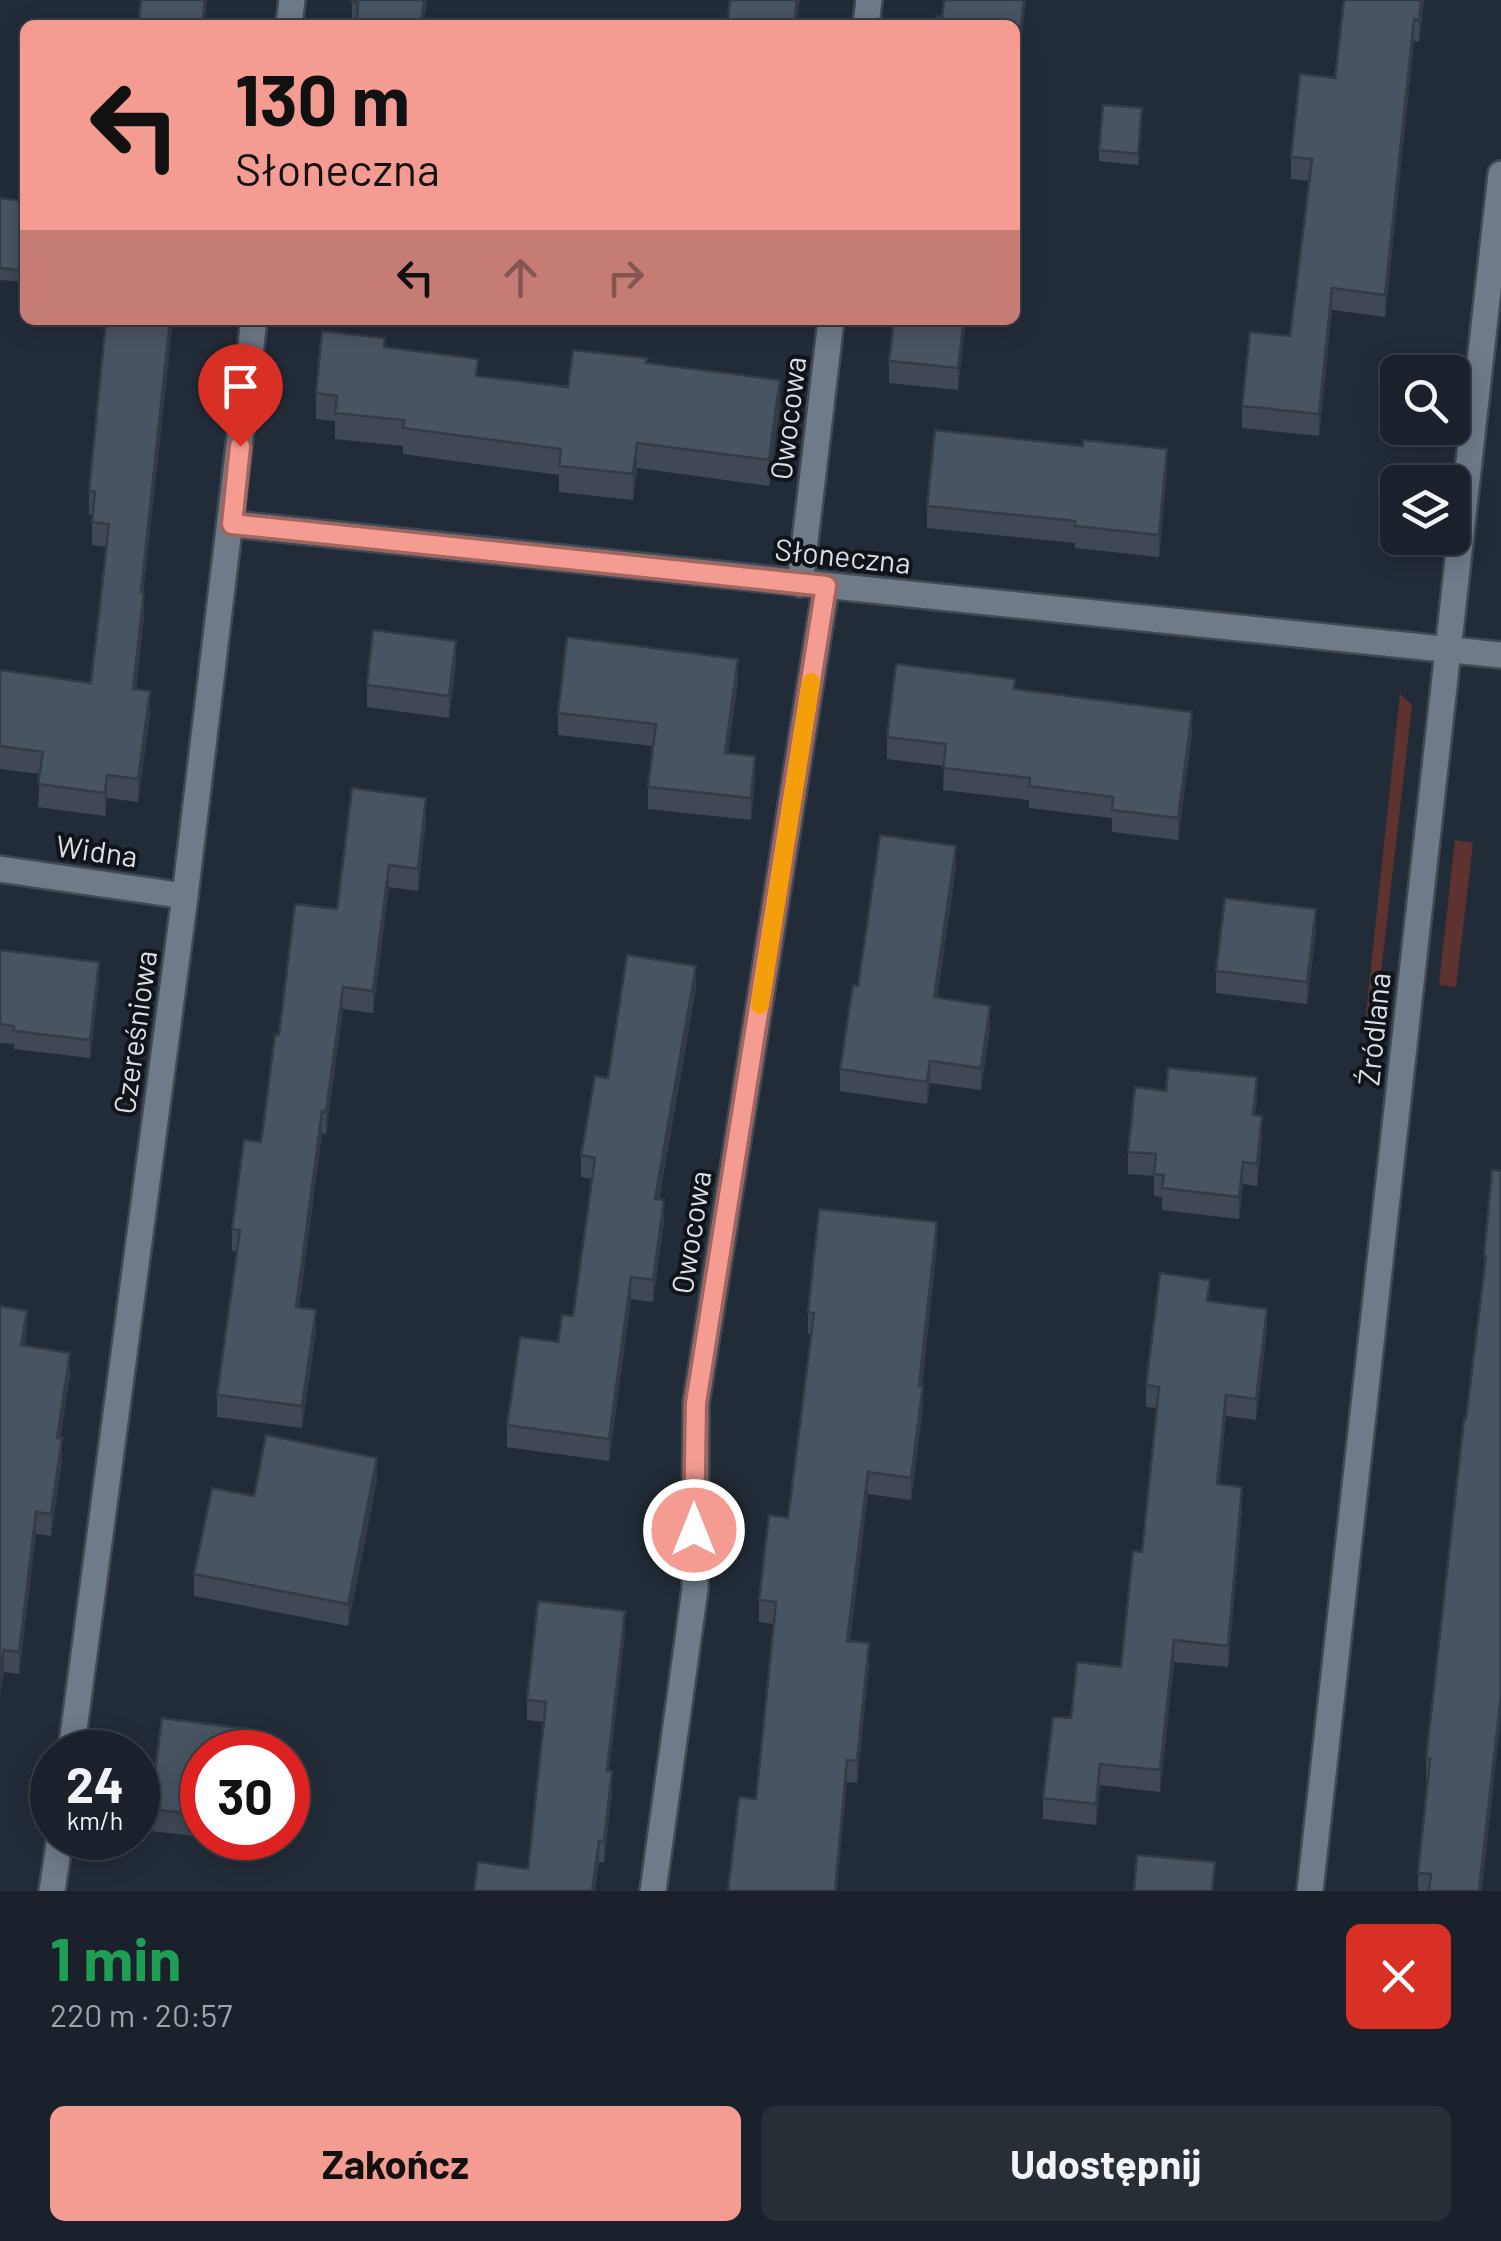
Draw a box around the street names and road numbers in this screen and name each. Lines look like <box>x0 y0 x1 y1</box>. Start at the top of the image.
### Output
street label: Owocowa <box>762 354 812 482</box>
street label: Słoneczna <box>773 530 913 580</box>
street label: Widna <box>54 826 140 874</box>
street label: Czereśniowa <box>105 948 163 1116</box>
street label: Źródlana <box>1349 971 1397 1087</box>
street label: Owocowa <box>663 1168 717 1296</box>

